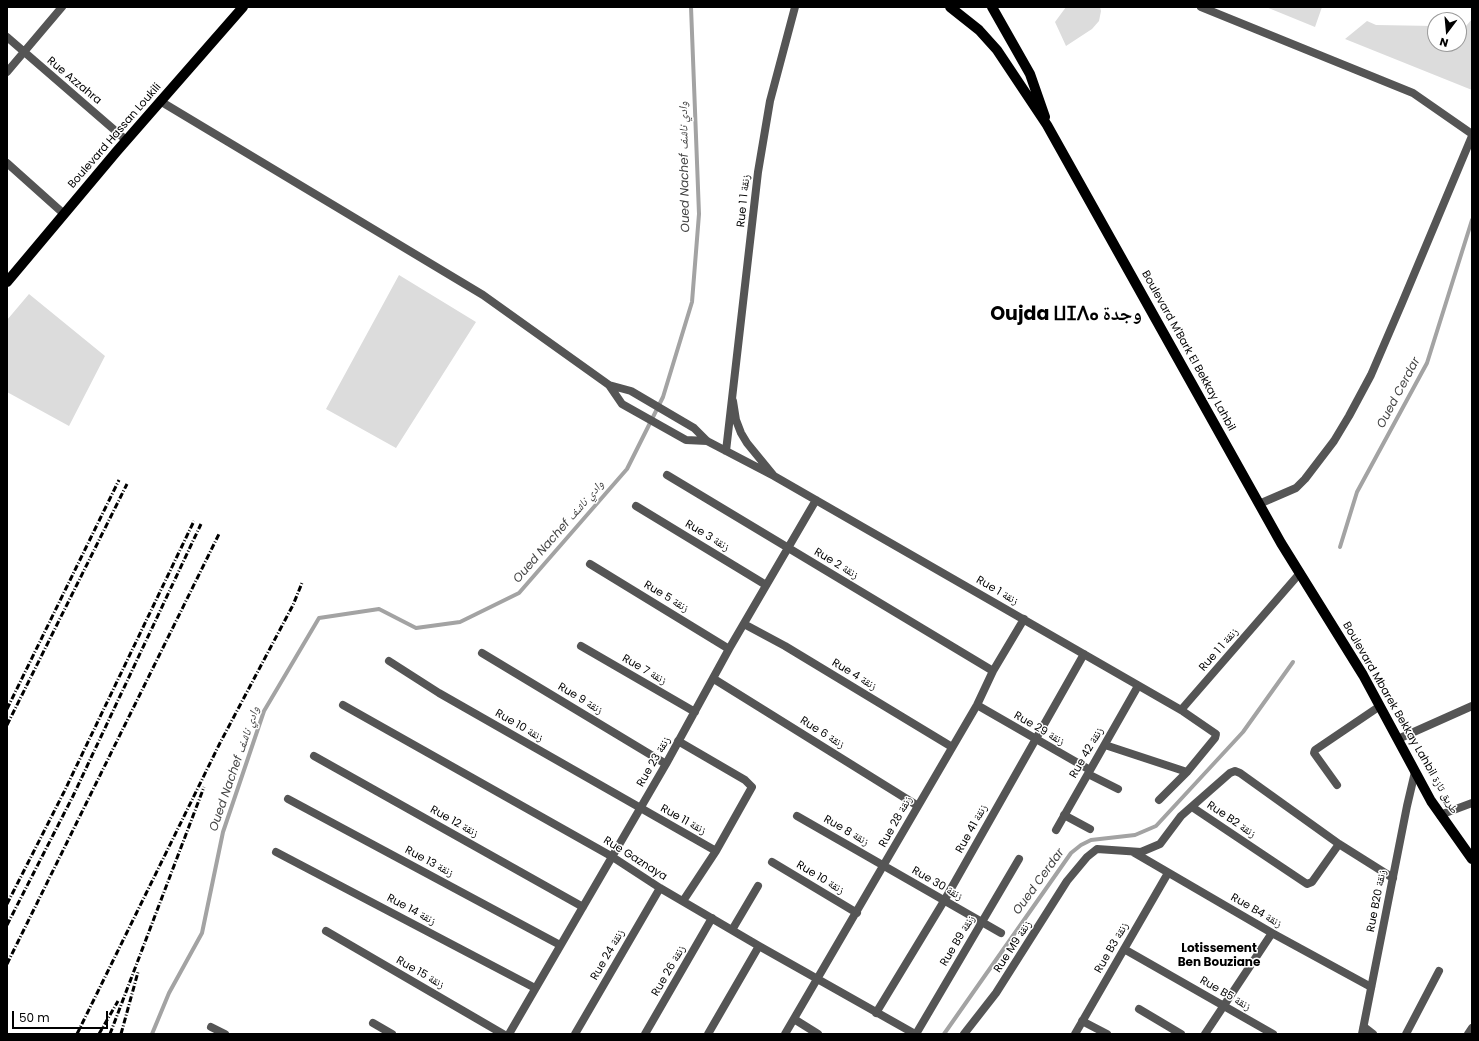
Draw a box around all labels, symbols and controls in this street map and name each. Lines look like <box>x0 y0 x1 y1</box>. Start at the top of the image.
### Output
north arrow <box>1427 12 1467 52</box>
text: N <box>1438 34 1450 51</box>
street label: Rue Azzahra <box>44 54 104 108</box>
street label: Boulevard Hassan Loukili <box>66 81 164 191</box>
water label: Oued Nachef وادي ناشف <box>677 101 693 233</box>
street label: Rue 1 زنقة 1 <box>735 174 753 228</box>
street label: Boulevard M'Bark El Bekkay Lahbil <box>1138 268 1238 434</box>
district label: Oujda ⵡⵊⴷⴰ وجدة <box>990 304 1142 326</box>
water label: Oued Cerdar <box>1374 355 1424 431</box>
water label: Oued Nachef وادي ناشف <box>511 478 607 586</box>
street label: Rue 3 زنقة <box>682 518 732 554</box>
street label: Rue 2 زنقة <box>811 546 861 582</box>
street label: Rue زنقة 1 <box>974 574 1020 608</box>
street label: Rue 5 زنقة <box>641 579 691 615</box>
street label: Boulevard Mbarek Bekkay Lahbil طريق تازة <box>1339 620 1461 816</box>
street label: Rue 1 زنقة 1 <box>1197 626 1241 674</box>
street label: Rue 7 زنقة <box>620 652 668 688</box>
street label: Rue 4 زنقة <box>829 657 879 693</box>
street label: Rue 9 زنقة <box>555 681 605 717</box>
water label: Oued Nachef وادي ناشف <box>207 705 263 833</box>
street label: Rue 10 زنقة <box>493 707 545 745</box>
street label: Rue 29 زنقة <box>1011 709 1067 749</box>
street label: Rue 6 زنقة <box>797 714 847 752</box>
street label: Rue 42 زنقة <box>1067 725 1107 781</box>
street label: Rue 23 زنقة <box>634 735 674 789</box>
street label: Rue 28 زنقة <box>877 794 915 850</box>
street label: Rue B2 زنقة <box>1204 799 1258 841</box>
street label: Rue 11 زنقة <box>658 802 708 838</box>
street label: Rue 41 زنقة <box>953 802 991 856</box>
street label: Rue 12 زنقة <box>428 803 480 841</box>
street label: Rue 8 زنقة <box>821 813 871 849</box>
street label: Rue Gaznaya <box>601 834 669 884</box>
street label: Rue 13 زنقة <box>403 844 455 880</box>
water label: Oued Cerdar <box>1010 846 1068 918</box>
street label: Rue 10 زنقة <box>794 859 846 897</box>
street label: Rue 30 زنقة <box>909 864 965 904</box>
street label: Rue B20 زنقة <box>1365 869 1389 933</box>
street label: Rue B4 زنقة <box>1228 891 1284 931</box>
street label: Rue 14 زنقة <box>384 892 438 928</box>
street label: Rue B9 زنقة <box>938 913 978 969</box>
street label: Rue M9 زنقة <box>991 919 1035 975</box>
street label: Rue B3 زنقة <box>1092 920 1132 976</box>
street label: Rue 24 زنقة <box>588 927 628 983</box>
district label: Lotissement Ben Bouziane <box>1178 942 1260 970</box>
street label: Rue 26 زنقة <box>649 943 689 999</box>
street label: Rue 15 زنقة <box>394 954 446 992</box>
street label: Rue B5 زنقة <box>1197 974 1253 1014</box>
scale bar <box>14 1003 110 1029</box>
text: 50 m <box>19 1009 50 1026</box>

